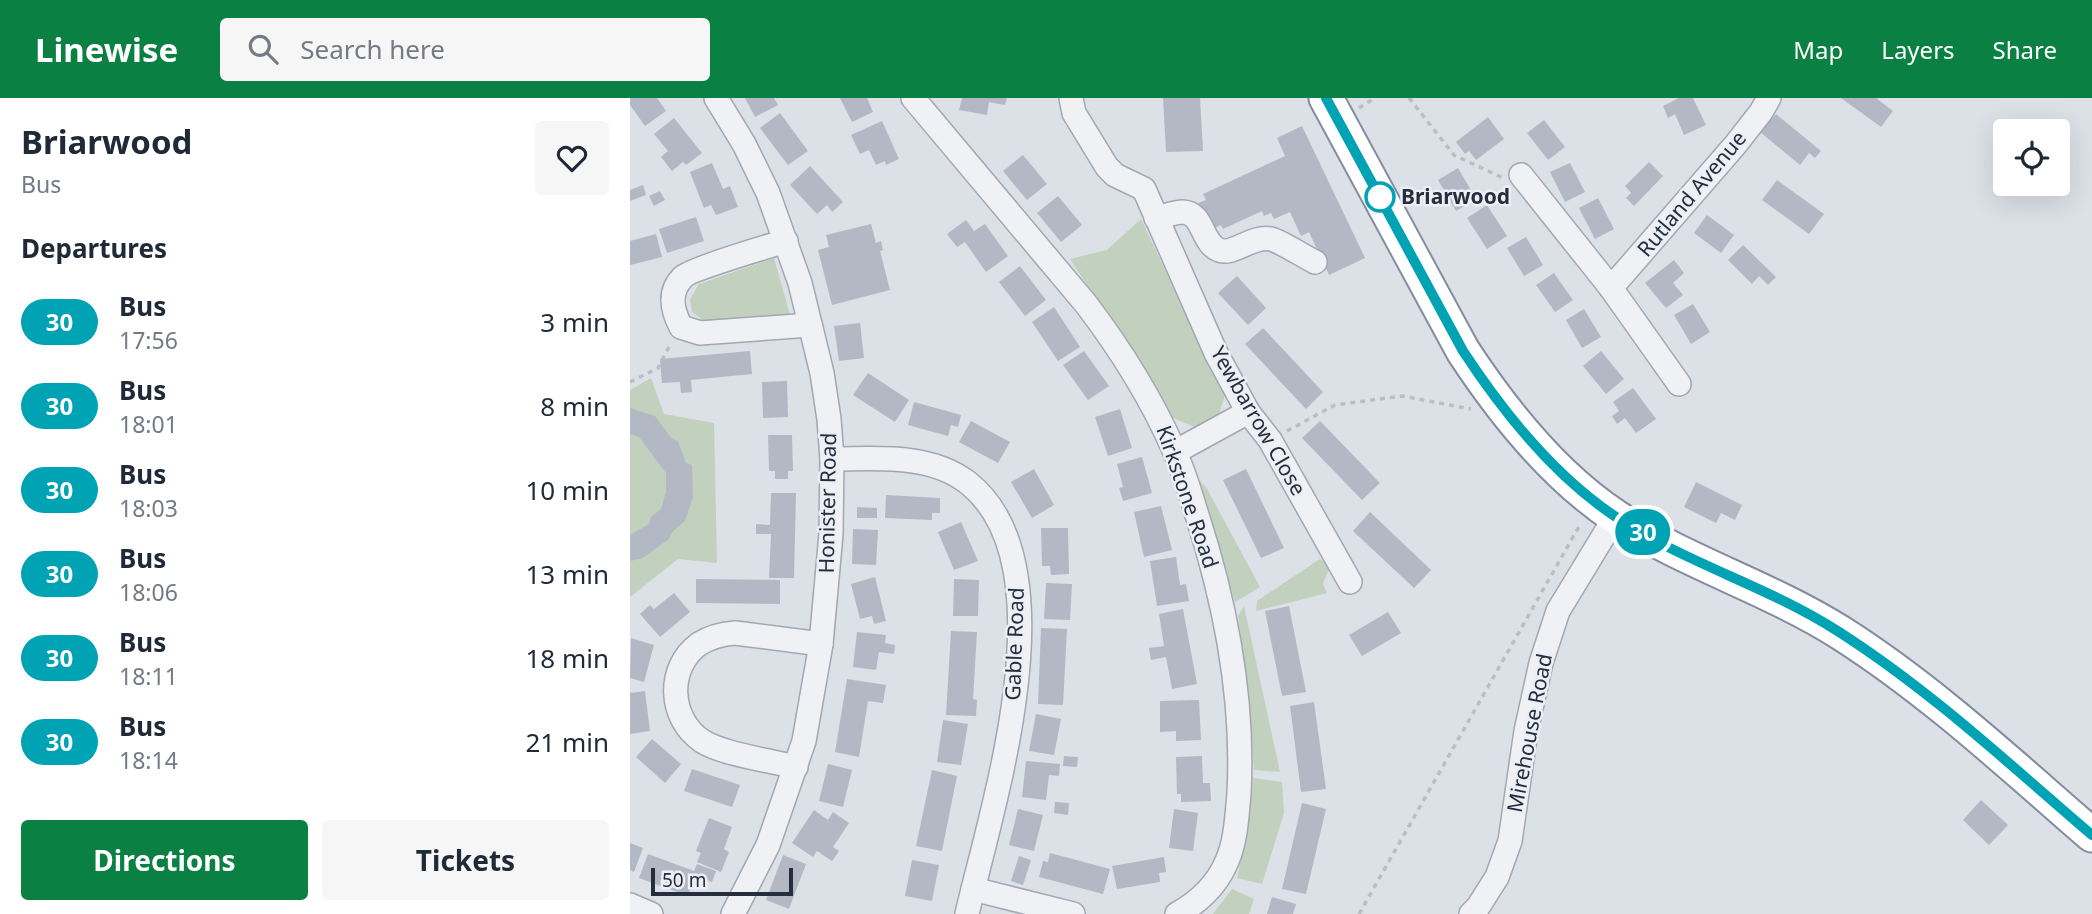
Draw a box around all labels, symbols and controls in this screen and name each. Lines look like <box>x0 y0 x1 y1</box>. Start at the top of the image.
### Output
search box <box>220 18 710 81</box>
text: Linewise <box>35 27 178 72</box>
icon: search <box>244 30 282 68</box>
text: Search here <box>300 31 445 67</box>
text: Map <box>1793 33 1843 66</box>
text: Layers <box>1881 33 1955 66</box>
text: Share <box>1993 33 2057 66</box>
text: Briarwood <box>21 119 192 164</box>
map controls <box>1993 119 2070 196</box>
button: locate <box>1993 119 2070 196</box>
button: heart <box>535 121 609 195</box>
street label: Rutland Avenue <box>1630 125 1752 262</box>
text: Bus <box>21 168 61 200</box>
marker: Briarwood <box>1365 182 1395 212</box>
place label: Briarwood <box>1401 182 1510 210</box>
text: Departures <box>21 230 167 266</box>
text: Bus <box>119 288 166 324</box>
text: 3 min <box>540 304 609 340</box>
text: 30 <box>46 305 73 338</box>
text: 17:56 <box>119 324 178 356</box>
street label: Yewbarrow Close <box>1205 341 1313 500</box>
text: Bus <box>119 372 166 408</box>
text: 8 min <box>540 388 609 424</box>
text: 30 <box>46 389 73 422</box>
text: 18:01 <box>119 408 178 440</box>
street label: Kirkstone Road <box>1150 421 1226 572</box>
street label: Honister Road <box>812 432 842 574</box>
text: Bus <box>119 456 166 492</box>
text: 10 min <box>525 472 609 508</box>
text: 30 <box>46 473 73 506</box>
text: 18:03 <box>119 492 178 524</box>
line badge: 30 <box>1612 509 1674 555</box>
text: 30 <box>1629 515 1657 548</box>
text: Bus <box>119 540 166 576</box>
text: 13 min <box>525 556 609 592</box>
text: 30 <box>46 557 73 590</box>
text: 18:06 <box>119 576 178 608</box>
street label: Gable Road <box>998 587 1030 701</box>
text: Bus <box>119 624 166 660</box>
text: 18 min <box>525 640 609 676</box>
text: 30 <box>46 641 73 674</box>
street label: Mirehouse Road <box>1500 651 1558 815</box>
text: 18:11 <box>119 660 178 692</box>
text: Bus <box>119 708 166 744</box>
text: 21 min <box>525 724 609 760</box>
text: 30 <box>46 725 73 758</box>
text: 18:14 <box>119 744 178 776</box>
button: Directions <box>21 820 308 900</box>
button: Tickets <box>322 820 609 900</box>
scale bar <box>651 865 793 897</box>
text: 50 m <box>662 867 706 893</box>

